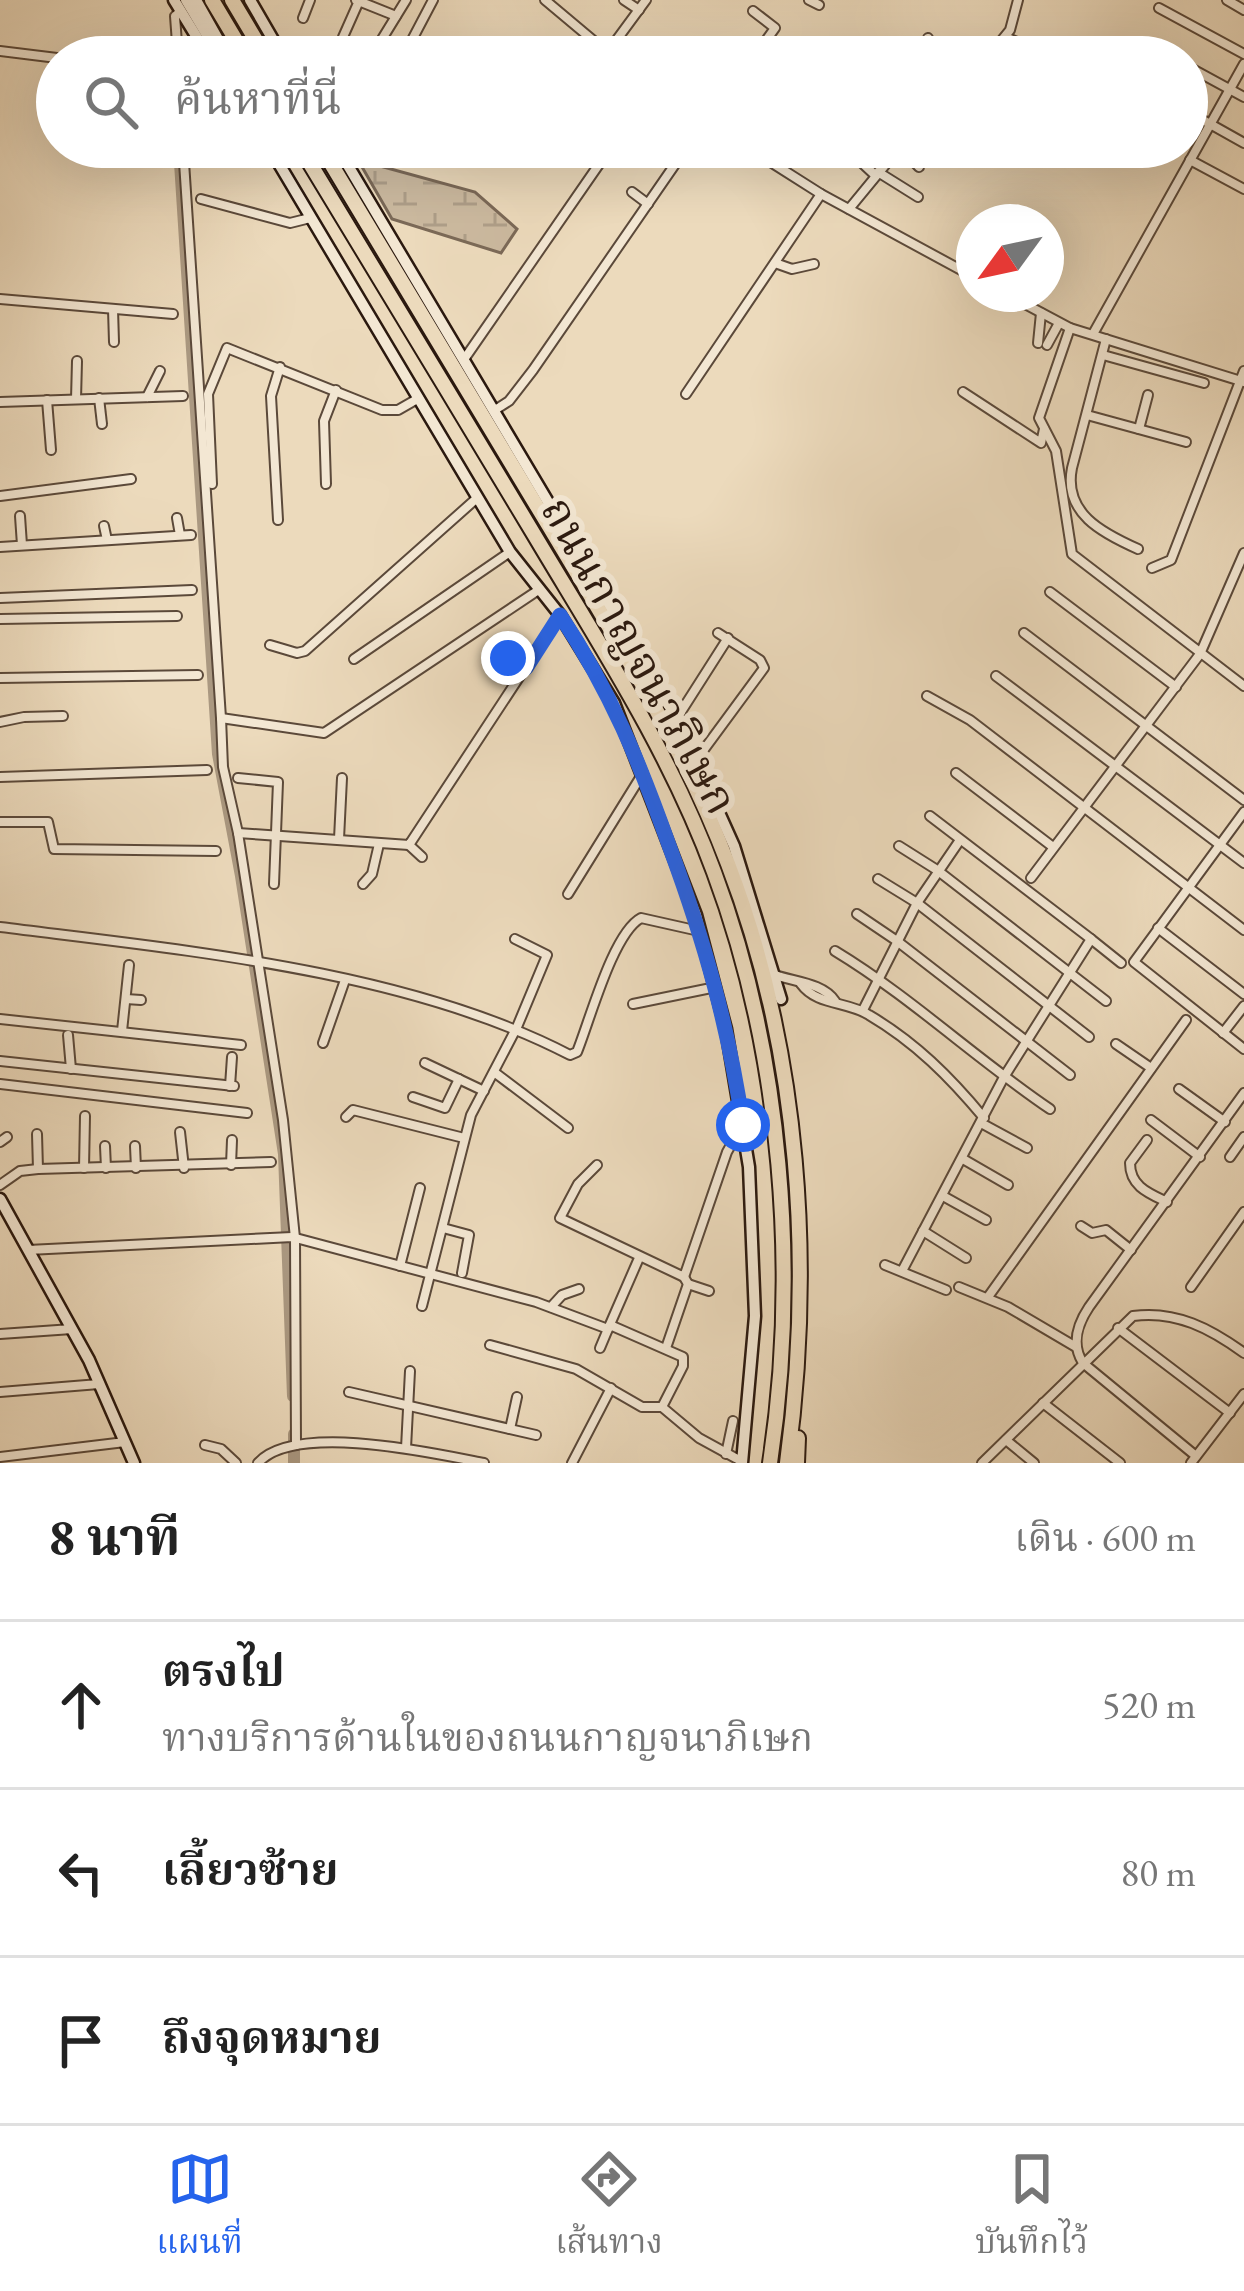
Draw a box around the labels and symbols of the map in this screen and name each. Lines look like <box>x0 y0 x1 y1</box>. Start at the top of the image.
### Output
north arrow <box>956 204 1064 312</box>
street label: ถนนกาญจนาภิเษก <box>529 486 751 824</box>
route end <box>481 631 535 685</box>
route start <box>716 1098 770 1152</box>

